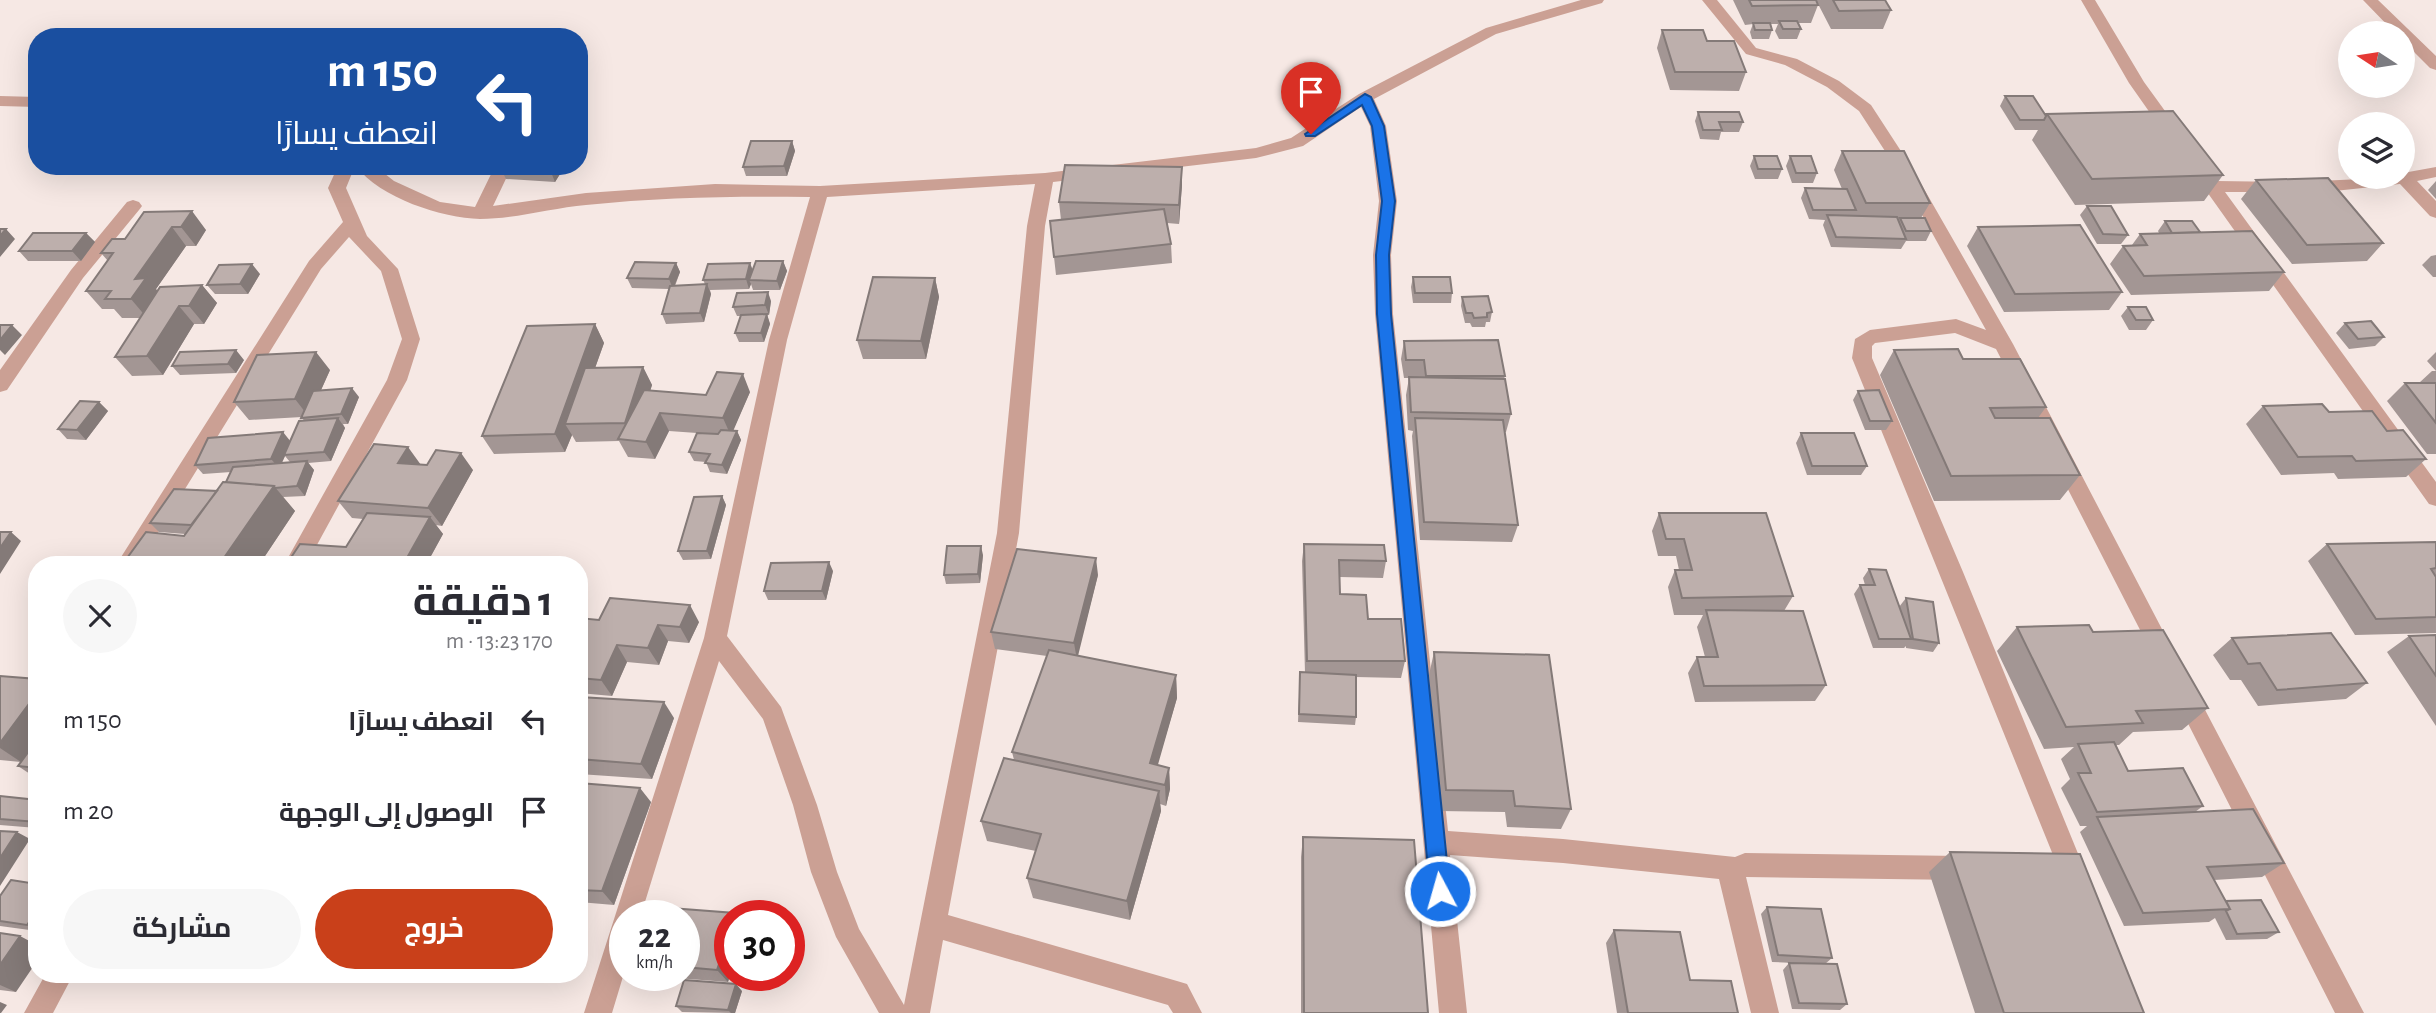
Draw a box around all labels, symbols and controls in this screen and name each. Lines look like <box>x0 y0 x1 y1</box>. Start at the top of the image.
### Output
north arrow <box>2338 21 2415 98</box>
map controls <box>2338 21 2415 189</box>
text: 150 m <box>327 47 438 96</box>
icon: left <box>462 56 553 147</box>
pin <box>1281 62 1341 134</box>
icon: arrive <box>1292 73 1330 111</box>
button: layers <box>2338 112 2415 189</box>
text: انعطف يسارًا <box>275 118 438 150</box>
button: close <box>63 579 137 653</box>
text: 1 دقيقة <box>413 581 553 623</box>
text: 170 m · 13:23 <box>446 630 553 653</box>
icon: left <box>515 702 553 740</box>
text: 150 m <box>63 707 122 733</box>
text: انعطف يسارًا <box>348 709 494 735</box>
icon: arrive <box>515 793 553 831</box>
text: 20 m <box>63 798 114 824</box>
text: الوصول إلى الوجهة <box>279 800 494 826</box>
position arrow <box>1403 854 1477 928</box>
button: مشاركة <box>63 889 301 969</box>
button: خروج <box>315 889 553 969</box>
speed limit sign: 30 <box>714 900 805 991</box>
text: 22 <box>638 919 671 954</box>
text: km/h <box>636 954 673 972</box>

